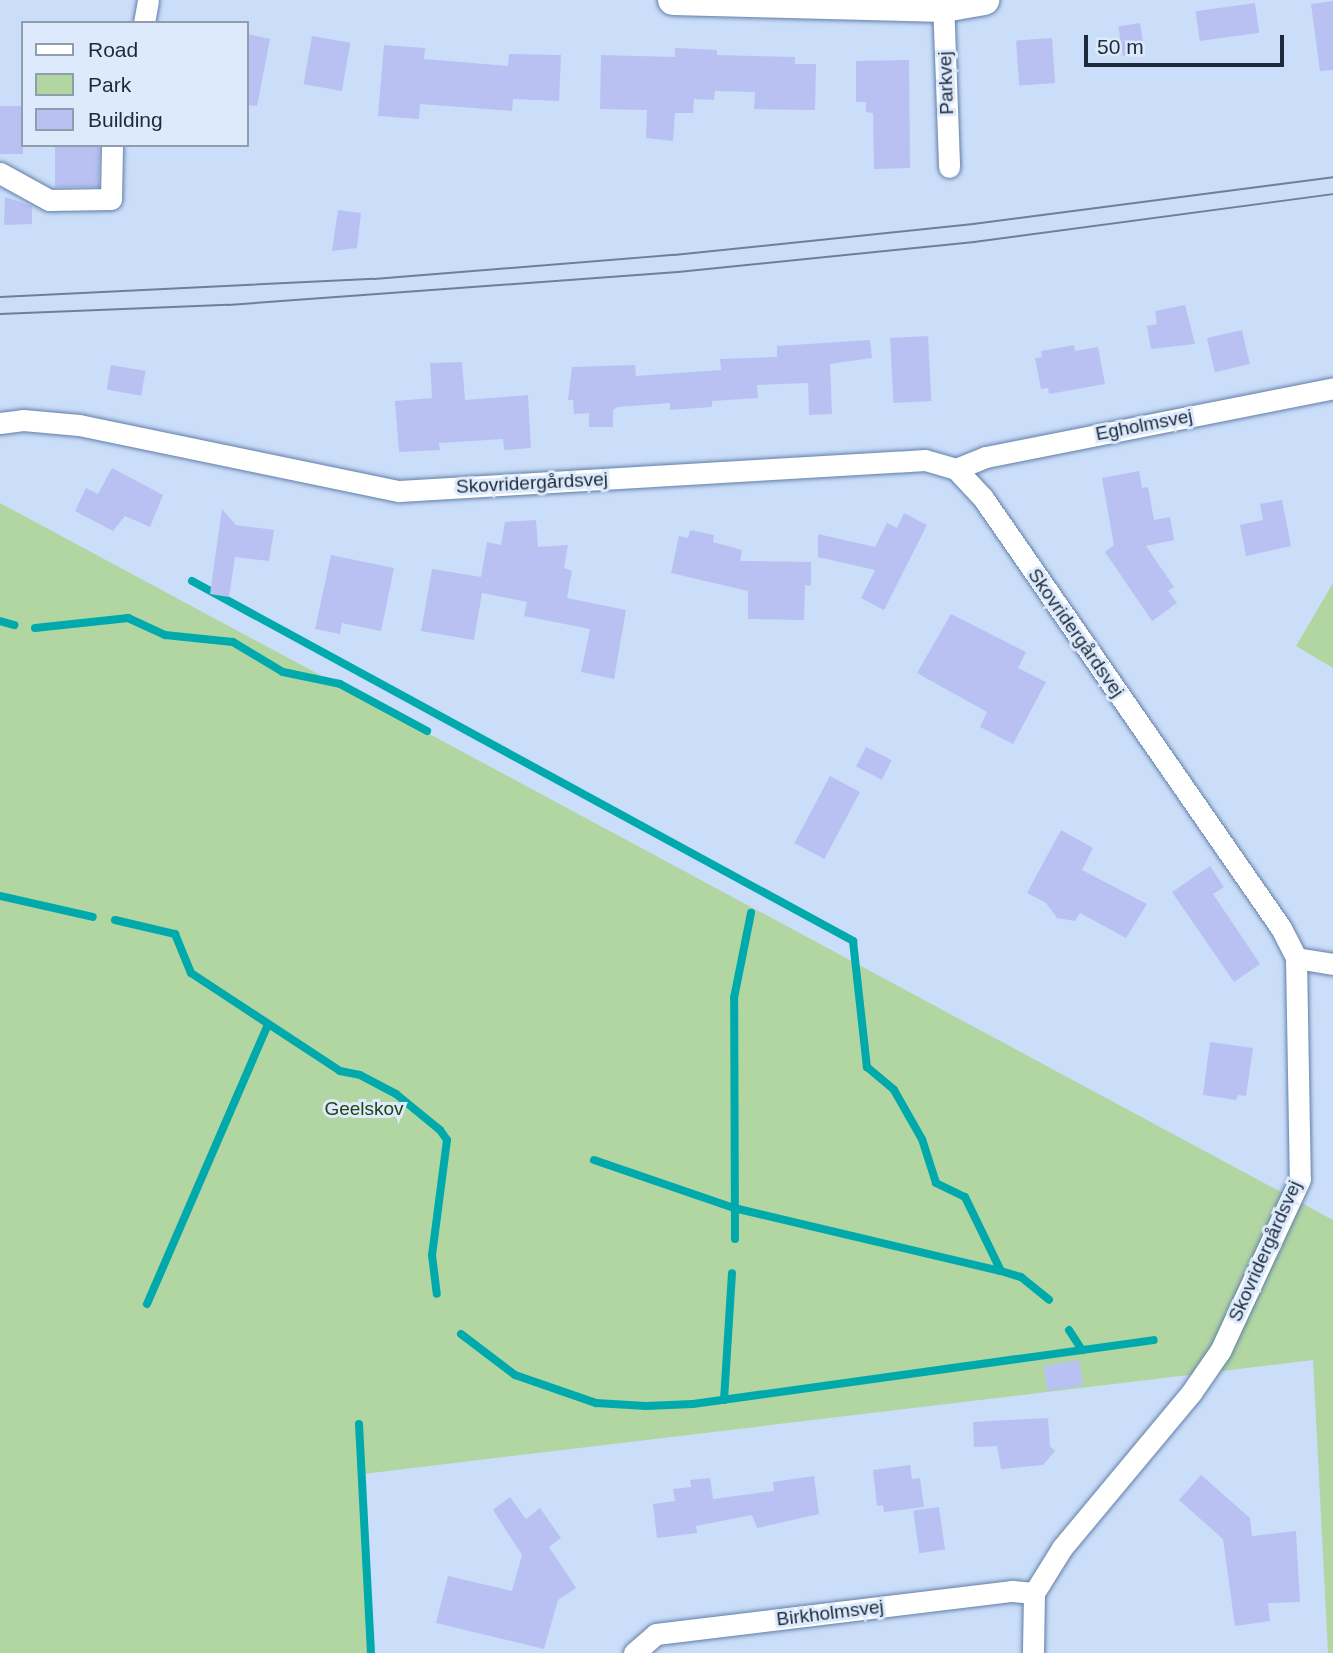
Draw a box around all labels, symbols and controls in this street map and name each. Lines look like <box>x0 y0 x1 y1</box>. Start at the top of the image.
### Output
legend <box>21 21 248 147</box>
scale bar <box>1088 21 1288 65</box>
text: 50 m <box>1097 35 1144 58</box>
text: Road <box>88 38 138 61</box>
street label: Parkvej <box>934 51 958 115</box>
text: Park <box>88 73 131 96</box>
text: Building <box>88 108 163 131</box>
street label: Egholmsvej <box>1094 404 1194 446</box>
street label: Skovridergårdsvej <box>455 468 609 498</box>
street label: Skovridergårdsvej <box>1023 564 1129 702</box>
park label: Geelskov <box>324 1098 404 1120</box>
street label: Skovridergårdsvej <box>1224 1177 1306 1325</box>
street label: Birkholmsvej <box>775 1595 885 1631</box>

